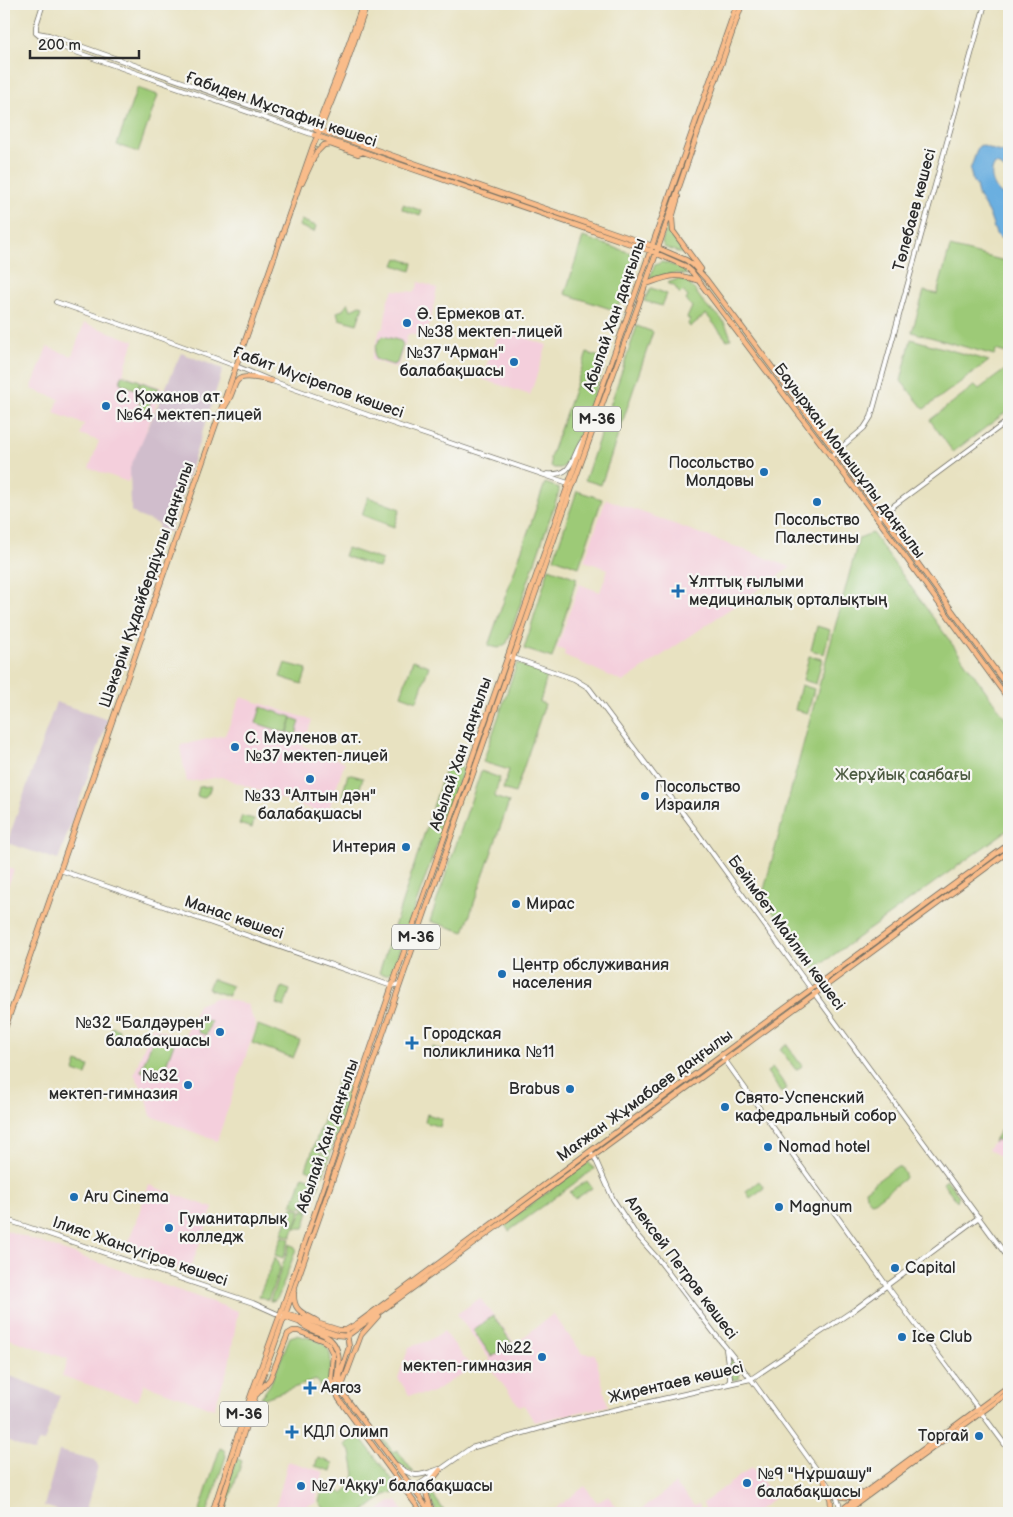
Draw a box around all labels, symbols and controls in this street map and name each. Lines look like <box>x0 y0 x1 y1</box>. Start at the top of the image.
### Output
scale bar <box>30 28 139 60</box>
text: 200 m <box>38 36 81 55</box>
street label: Ғабиден Мұстафин көшесі <box>183 68 379 152</box>
street label: Төлебаев көшесі <box>890 147 940 273</box>
street label: Абылай Хан даңғылы <box>580 236 650 395</box>
place label: Ә. Ермеков ат. №38 мектеп-лицей <box>417 305 563 342</box>
marker: Ә. Ермеков ат. №38 мектеп-лицей <box>401 317 413 329</box>
street label: Ғабит Мүсірепов көшесі <box>230 343 406 423</box>
place label: №37 "Арман" балабақшасы <box>400 344 504 381</box>
marker: №37 "Арман" балабақшасы <box>508 356 520 368</box>
street label: Бауыржан Момышұлы даңғылы <box>769 360 929 562</box>
place label: С. Қожанов ат. №64 мектеп-лицей <box>116 388 262 425</box>
marker: С. Қожанов ат. №64 мектеп-лицей <box>100 400 112 412</box>
road number: M-36 <box>573 406 621 432</box>
place label: Посольство Молдовы <box>669 454 754 491</box>
street label: Шәкәрім Құдайбердіұлы даңғылы <box>96 460 198 710</box>
marker: Посольство Молдовы <box>758 466 770 478</box>
marker: Посольство Палестины <box>811 496 823 508</box>
place label: Посольство Палестины <box>774 511 860 548</box>
place label: Ұлттық ғылыми медициналық орталықтың <box>689 573 888 610</box>
marker: Ұлттық ғылыми медициналық орталықтың <box>671 584 685 598</box>
street label: Абылай Хан даңғылы <box>426 675 496 834</box>
place label: С. Мәуленов ат. №37 мектеп-лицей <box>245 729 388 766</box>
marker: С. Мәуленов ат. №37 мектеп-лицей <box>229 741 241 753</box>
park label: Жерұйық саябағы <box>835 766 971 785</box>
marker: №33 "Алтын дән" балабақшасы <box>304 773 316 785</box>
place label: Посольство Израиля <box>655 778 740 815</box>
place label: №33 "Алтын дән" балабақшасы <box>244 787 376 824</box>
marker: Посольство Израиля <box>639 790 651 802</box>
place label: Интерия <box>332 838 396 857</box>
marker: Интерия <box>400 841 412 853</box>
street label: Бейімбет Майлин көшесі <box>723 852 849 1014</box>
street label: Манас көшесі <box>182 892 286 944</box>
place label: Мирас <box>526 895 575 914</box>
marker: Мирас <box>510 898 522 910</box>
road number: M-36 <box>392 924 440 950</box>
place label: Центр обслуживания населения <box>512 956 669 993</box>
marker: Центр обслуживания населения <box>496 968 508 980</box>
place label: №32 "Балдәурен" балабақшасы <box>75 1014 210 1051</box>
place label: Городская поликлиника №11 <box>423 1025 555 1062</box>
marker: №32 "Балдәурен" балабақшасы <box>214 1026 226 1038</box>
street label: Мағжан Жұмабаев даңғылы <box>554 1026 736 1166</box>
marker: Городская поликлиника №11 <box>405 1036 419 1050</box>
street label: Абылай Хан даңғылы <box>293 1057 363 1216</box>
place label: №32 мектеп-гимназия <box>49 1067 179 1104</box>
marker: №32 мектеп-гимназия <box>182 1079 194 1091</box>
place label: Brabus <box>509 1080 560 1099</box>
marker: Brabus <box>564 1083 576 1095</box>
place label: Свято-Успенский кафедральный собор <box>735 1089 897 1126</box>
marker: Свято-Успенский кафедральный собор <box>719 1101 731 1113</box>
place label: Nomad hotel <box>778 1138 870 1157</box>
marker: Nomad hotel <box>762 1141 774 1153</box>
place label: Aru Cinema <box>84 1188 169 1207</box>
marker: Aru Cinema <box>68 1191 80 1203</box>
street label: Алексей Петров көшесі <box>620 1192 741 1343</box>
place label: Magnum <box>789 1198 852 1217</box>
marker: Magnum <box>773 1201 785 1213</box>
place label: Гуманитарлық колледж <box>179 1210 287 1247</box>
street label: Ілияс Жансүгіров көшесі <box>50 1213 230 1291</box>
marker: Гуманитарлық колледж <box>163 1222 175 1234</box>
place label: Capital <box>905 1259 956 1278</box>
marker: Capital <box>889 1262 901 1274</box>
place label: Ice Club <box>912 1328 972 1347</box>
marker: Ice Club <box>896 1331 908 1343</box>
place label: №22 мектеп-гимназия <box>403 1339 533 1376</box>
marker: №22 мектеп-гимназия <box>536 1351 548 1363</box>
street label: Жирентаев көшесі <box>606 1358 746 1408</box>
place label: Аягоз <box>320 1379 362 1398</box>
marker: Аягоз <box>303 1381 317 1395</box>
road number: M-36 <box>220 1402 268 1426</box>
place label: КДЛ Олимп <box>303 1423 388 1442</box>
marker: КДЛ Олимп <box>285 1425 299 1439</box>
place label: Торгай <box>918 1427 969 1446</box>
marker: Торгай <box>973 1430 985 1442</box>
place label: №9 "Нұршашу" балабақшасы <box>757 1465 872 1502</box>
place label: №7 "Аққу" балабақшасы <box>311 1477 493 1496</box>
marker: №9 "Нұршашу" балабақшасы <box>741 1477 753 1489</box>
marker: №7 "Аққу" балабақшасы <box>295 1480 307 1492</box>

